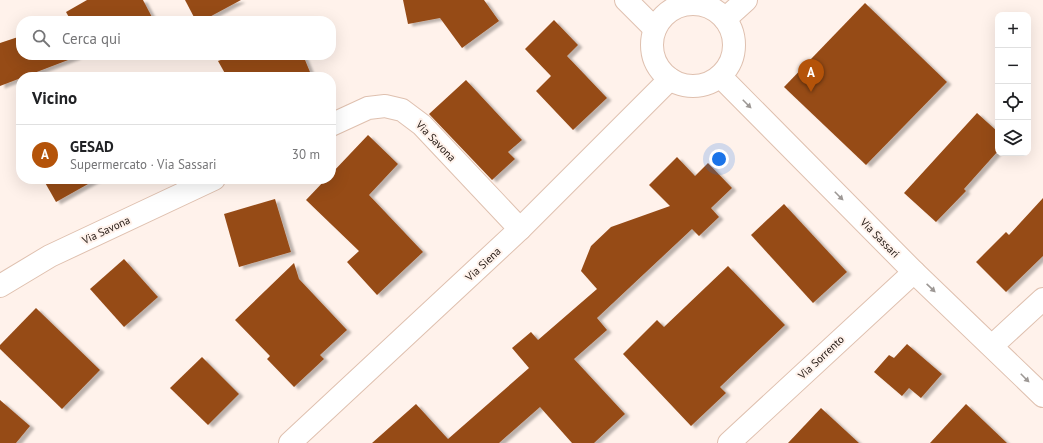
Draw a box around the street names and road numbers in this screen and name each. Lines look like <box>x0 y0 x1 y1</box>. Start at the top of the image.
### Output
street label: Via Savona <box>412 117 459 164</box>
street label: Via Savona <box>79 213 132 248</box>
street label: Via Sassari <box>857 215 903 261</box>
street label: Via Siena <box>462 244 504 285</box>
street label: Via Sorrento <box>794 332 847 383</box>

